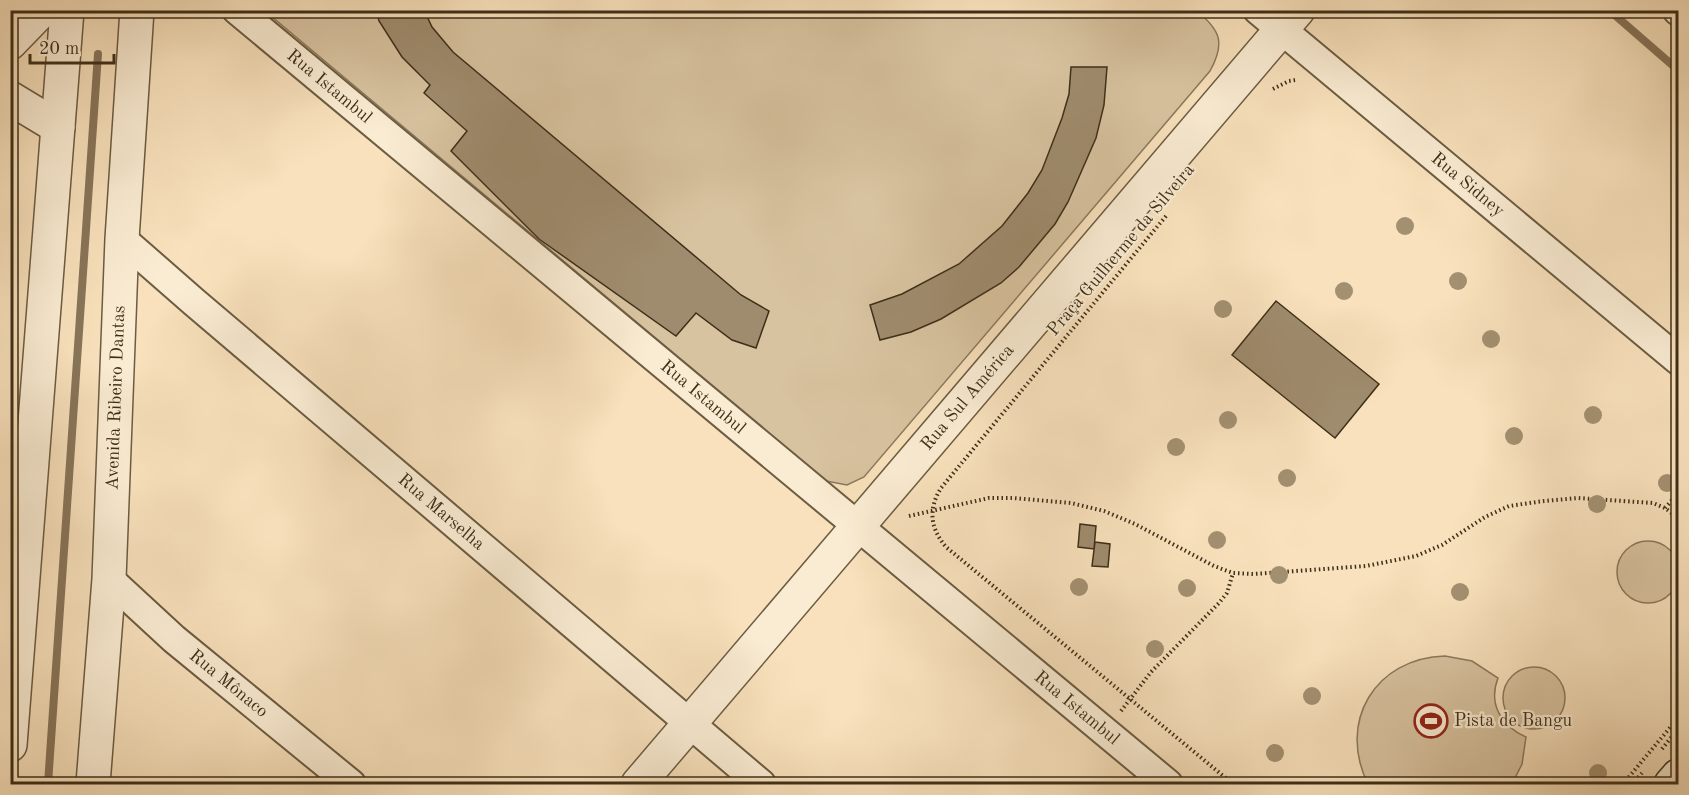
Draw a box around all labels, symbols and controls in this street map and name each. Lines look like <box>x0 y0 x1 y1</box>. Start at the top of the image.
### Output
scale bar <box>30 27 114 65</box>
text: 20 m <box>39 40 79 58</box>
street label: Rua Istambul <box>283 46 375 127</box>
street label: Rua Sidney <box>1428 149 1508 221</box>
street label: Praça Guilherme da Silveira <box>1044 161 1198 339</box>
street label: Avenida Ribeiro Dantas <box>103 305 128 490</box>
street label: Rua Sul América <box>918 341 1018 454</box>
street label: Rua Istambul <box>657 357 749 438</box>
street label: Rua Marselha <box>394 470 488 554</box>
street label: Rua Mônaco <box>186 646 271 721</box>
street label: Rua Istambul <box>1031 668 1123 749</box>
sports icon: Pista de Bangu <box>1413 703 1449 739</box>
place label: Pista de Bangu <box>1454 712 1573 730</box>

